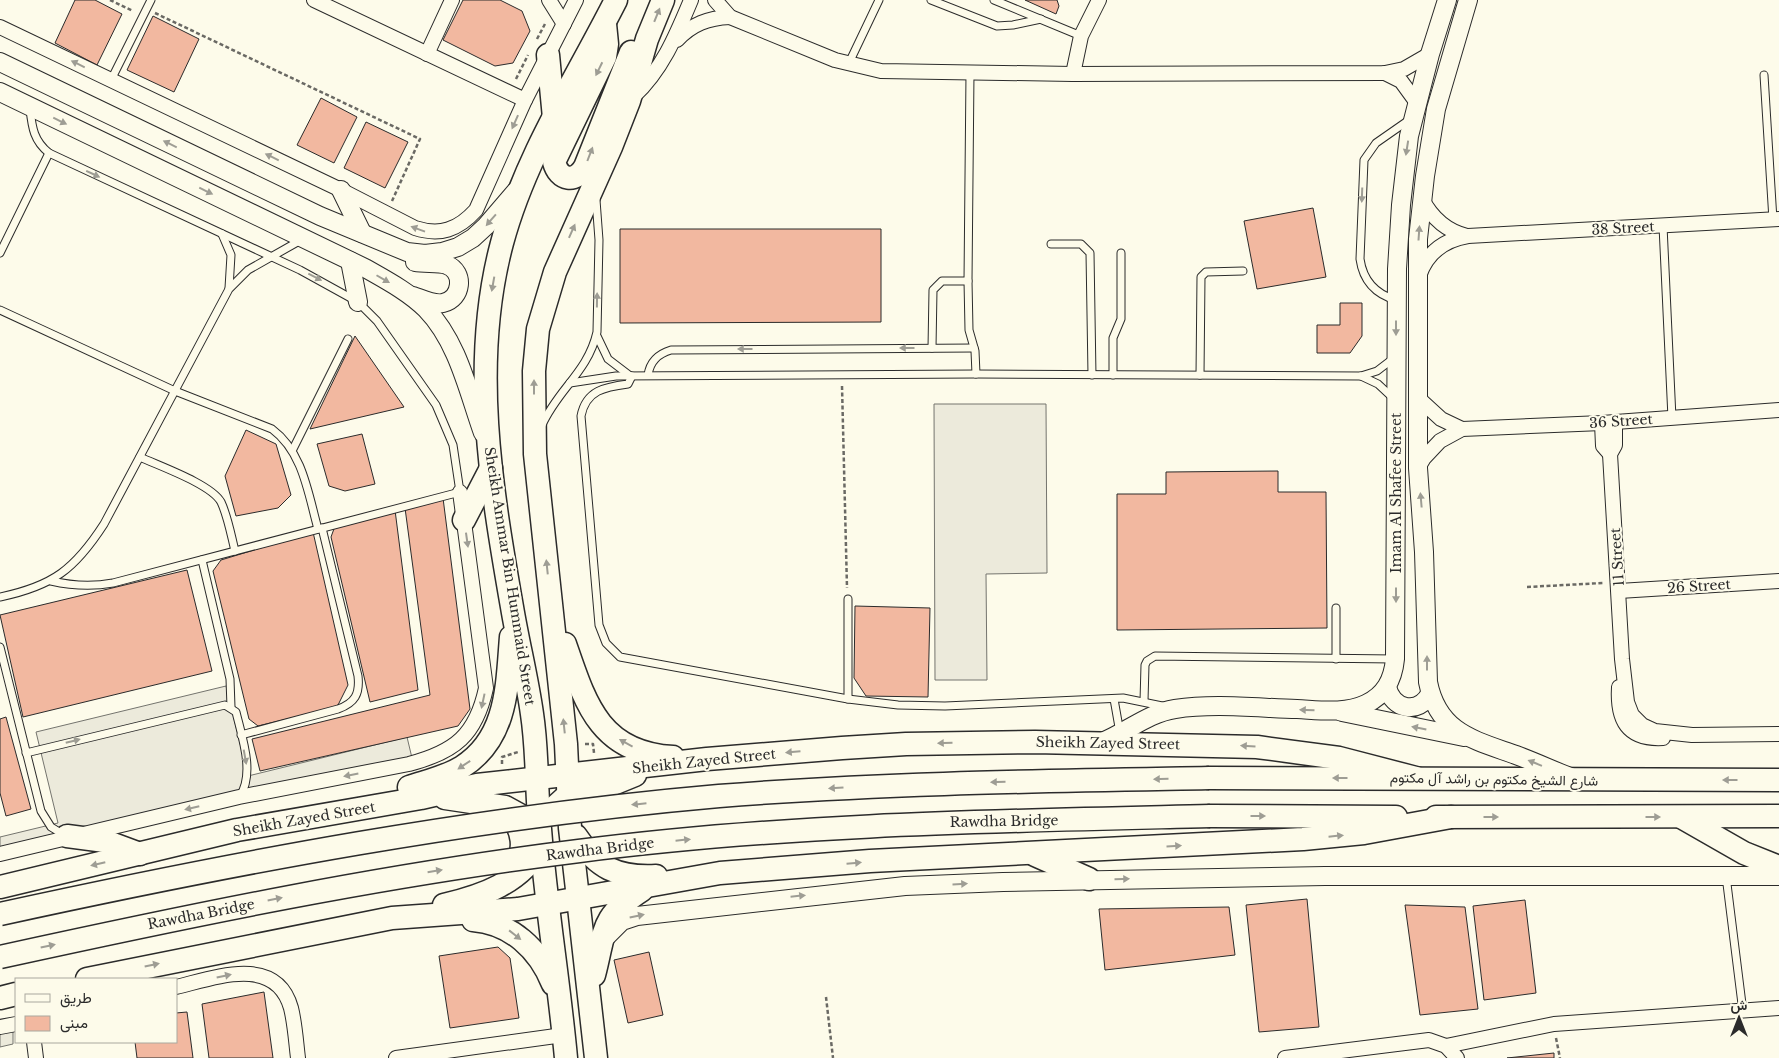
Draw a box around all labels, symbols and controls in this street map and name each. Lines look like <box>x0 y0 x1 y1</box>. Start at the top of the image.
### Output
one-way arrow <box>653 7 661 22</box>
one-way arrow <box>71 60 85 68</box>
one-way arrow <box>595 62 603 77</box>
one-way arrow <box>511 115 519 129</box>
one-way arrow <box>53 117 67 125</box>
one-way arrow <box>163 140 178 148</box>
one-way arrow <box>1403 141 1411 157</box>
one-way arrow <box>586 146 594 161</box>
one-way arrow <box>265 153 279 161</box>
one-way arrow <box>86 170 100 178</box>
one-way arrow <box>199 187 213 195</box>
one-way arrow <box>1358 187 1366 203</box>
one-way arrow <box>485 213 497 225</box>
street label: 38 Street <box>1591 217 1656 239</box>
one-way arrow <box>568 224 576 238</box>
one-way arrow <box>410 225 425 233</box>
one-way arrow <box>1415 225 1423 241</box>
one-way arrow <box>308 273 322 281</box>
one-way arrow <box>377 274 390 283</box>
one-way arrow <box>488 277 496 293</box>
one-way arrow <box>594 292 602 308</box>
one-way arrow <box>1392 320 1400 336</box>
one-way arrow <box>899 344 915 352</box>
one-way arrow <box>737 345 753 353</box>
one-way arrow <box>530 379 538 395</box>
street label: 36 Street <box>1589 410 1654 432</box>
street label: Imam Al Shafee Street <box>1387 412 1405 573</box>
street label: Sheikh Ammar Bin Hummaid Street <box>481 445 539 707</box>
one-way arrow <box>1416 492 1424 508</box>
street label: 11 Street <box>1606 526 1628 587</box>
one-way arrow <box>463 533 471 549</box>
one-way arrow <box>543 558 551 574</box>
street label: 26 Street <box>1667 575 1732 597</box>
one-way arrow <box>1392 587 1400 603</box>
one-way arrow <box>1423 654 1431 670</box>
one-way arrow <box>479 694 487 709</box>
one-way arrow <box>1299 705 1315 713</box>
one-way arrow <box>560 718 568 734</box>
one-way arrow <box>1410 724 1426 732</box>
street label: Sheikh Zayed Street <box>1036 733 1181 753</box>
one-way arrow <box>66 737 81 745</box>
one-way arrow <box>619 739 632 748</box>
one-way arrow <box>937 739 953 747</box>
one-way arrow <box>1240 742 1256 750</box>
street label: Sheikh Zayed Street <box>631 744 777 777</box>
one-way arrow <box>785 748 801 756</box>
one-way arrow <box>242 749 250 765</box>
one-way arrow <box>1528 758 1542 766</box>
one-way arrow <box>458 760 471 770</box>
street label: شارع الشيخ مكتوم بن راشد آل مكتوم <box>1390 768 1598 792</box>
one-way arrow <box>344 771 359 779</box>
one-way arrow <box>1332 774 1348 782</box>
one-way arrow <box>1152 775 1168 783</box>
one-way arrow <box>1722 776 1738 784</box>
one-way arrow <box>990 778 1006 786</box>
one-way arrow <box>828 784 844 792</box>
street label: Sheikh Zayed Street <box>231 797 377 840</box>
one-way arrow <box>631 800 647 808</box>
one-way arrow <box>184 804 199 812</box>
street label: Rawdha Bridge <box>949 811 1059 831</box>
one-way arrow <box>1251 812 1267 820</box>
one-way arrow <box>1483 813 1499 821</box>
one-way arrow <box>1646 813 1662 821</box>
one-way arrow <box>1328 832 1344 840</box>
street label: Rawdha Bridge <box>545 833 655 865</box>
one-way arrow <box>676 835 692 843</box>
one-way arrow <box>1166 841 1182 849</box>
one-way arrow <box>847 858 863 866</box>
one-way arrow <box>90 860 105 868</box>
one-way arrow <box>428 866 444 874</box>
one-way arrow <box>1115 874 1131 882</box>
one-way arrow <box>952 879 968 887</box>
one-way arrow <box>790 892 806 900</box>
one-way arrow <box>268 894 284 902</box>
street label: Rawdha Bridge <box>146 895 256 933</box>
one-way arrow <box>629 912 645 920</box>
one-way arrow <box>508 929 521 940</box>
one-way arrow <box>40 942 55 950</box>
one-way arrow <box>145 961 161 969</box>
one-way arrow <box>216 972 231 980</box>
legend <box>15 978 178 1043</box>
text: طريق <box>60 988 92 1008</box>
north arrow <box>1714 993 1764 1043</box>
text: ش <box>1731 996 1748 1014</box>
text: مبنى <box>60 1013 88 1033</box>

